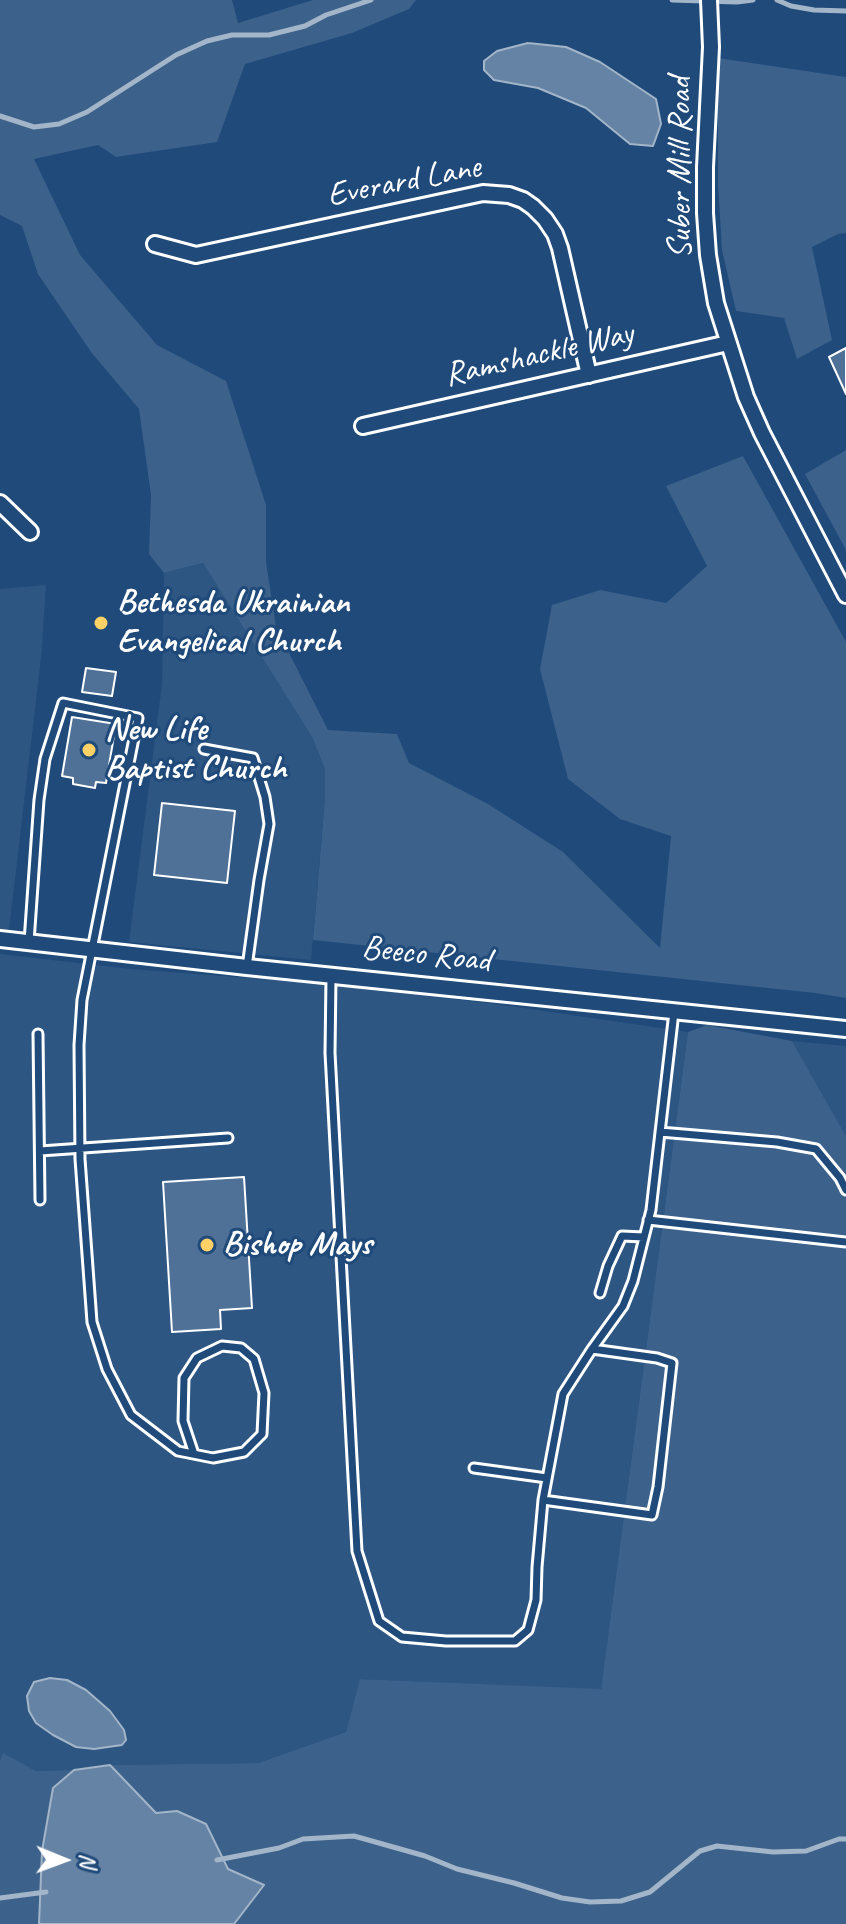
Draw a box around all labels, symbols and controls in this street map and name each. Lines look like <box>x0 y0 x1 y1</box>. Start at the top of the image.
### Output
street label: Suber Mill Road <box>661 77 701 259</box>
street label: Everard Lane <box>324 147 484 217</box>
street label: Ramshackle Way <box>441 314 637 396</box>
place label: Bethesda Ukrainian Evangelical Church <box>117 583 349 662</box>
marker: Bethesda Ukrainian Evangelical Church <box>92 614 110 632</box>
place label: New Life Baptist Church <box>105 710 286 790</box>
marker: New Life Baptist Church <box>80 741 98 759</box>
street label: Beeco Road <box>360 928 492 982</box>
place label: Bishop Mays <box>223 1225 372 1265</box>
marker: Bishop Mays <box>198 1236 216 1254</box>
north arrow <box>24 1820 104 1900</box>
text: N <box>74 1853 102 1867</box>

